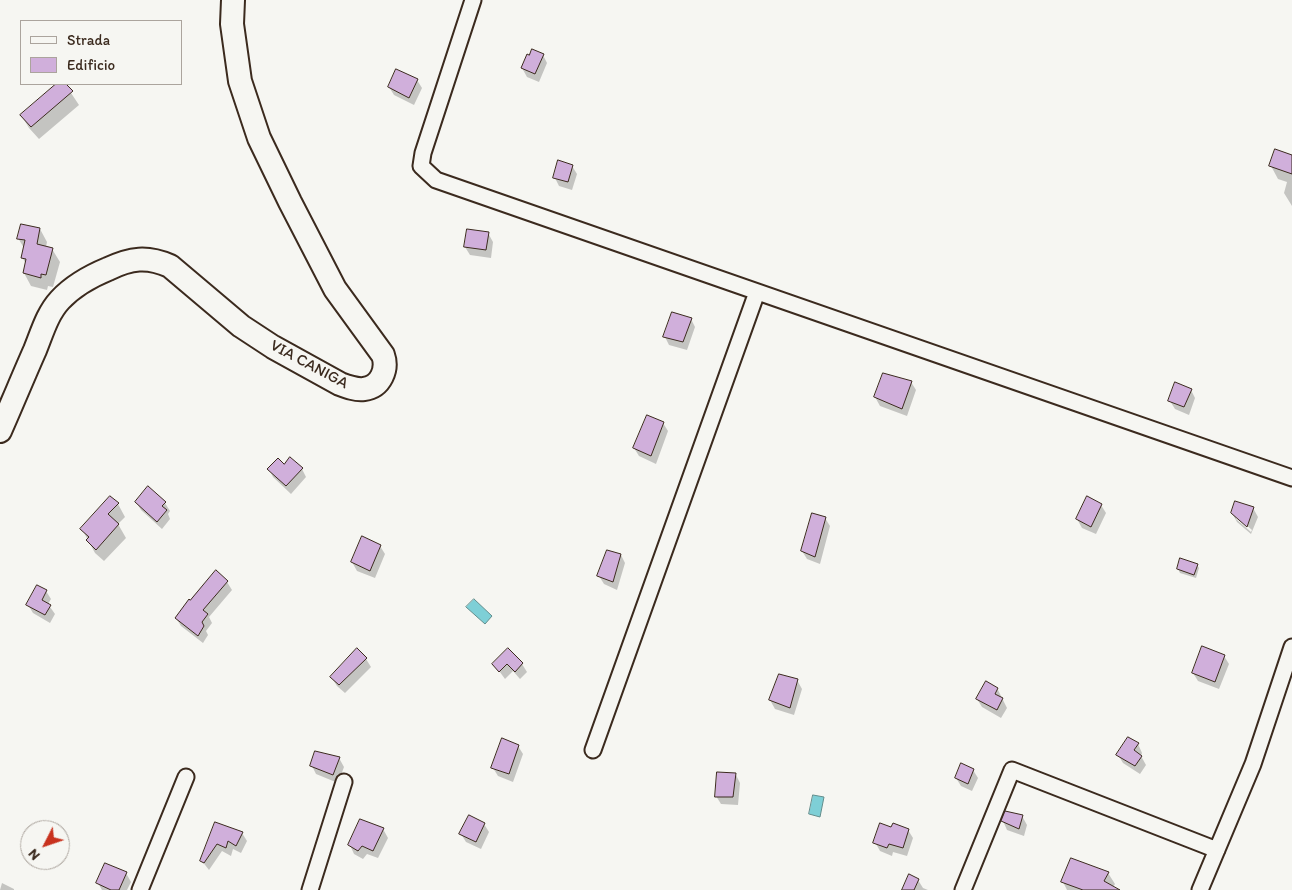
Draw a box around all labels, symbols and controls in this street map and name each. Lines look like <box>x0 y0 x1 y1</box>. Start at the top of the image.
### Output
legend <box>20 20 182 85</box>
text: Strada <box>67 31 110 49</box>
text: Edificio <box>67 56 115 74</box>
street label: VIA CANIGA <box>267 336 351 394</box>
north arrow <box>20 820 70 870</box>
text: N <box>25 845 44 864</box>

